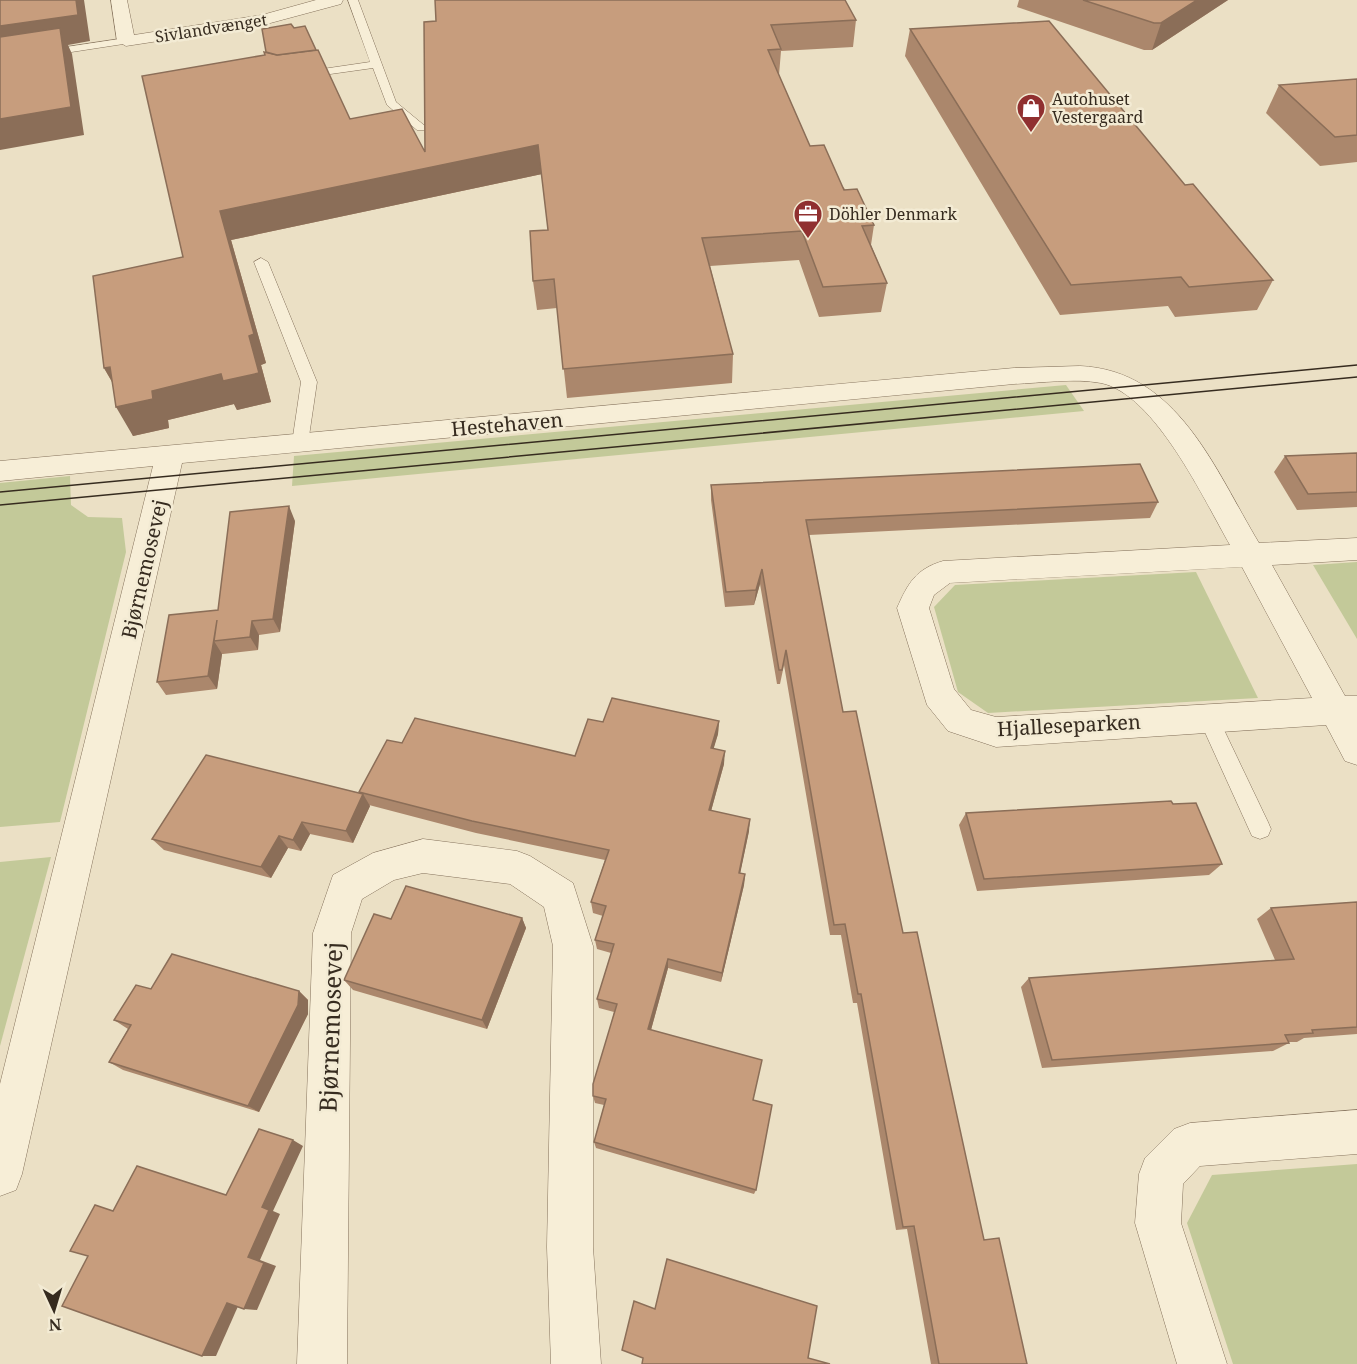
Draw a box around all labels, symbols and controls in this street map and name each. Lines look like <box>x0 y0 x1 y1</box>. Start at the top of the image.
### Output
street label: Sivlandvænget <box>153 8 269 48</box>
place label: Autohuset Vestergaard <box>1052 88 1144 128</box>
shop icon: Autohuset Vestergaard <box>1015 92 1047 134</box>
office icon: Döhler Denmark <box>792 198 824 240</box>
place label: Döhler Denmark <box>829 203 957 225</box>
street label: Hestehaven <box>450 406 564 442</box>
street label: Bjørnemosevej <box>115 497 173 641</box>
street label: Hjalleseparken <box>996 708 1142 742</box>
street label: Bjørnemosevej <box>311 941 349 1113</box>
north arrow <box>24 1280 84 1340</box>
text: N <box>48 1314 62 1336</box>

